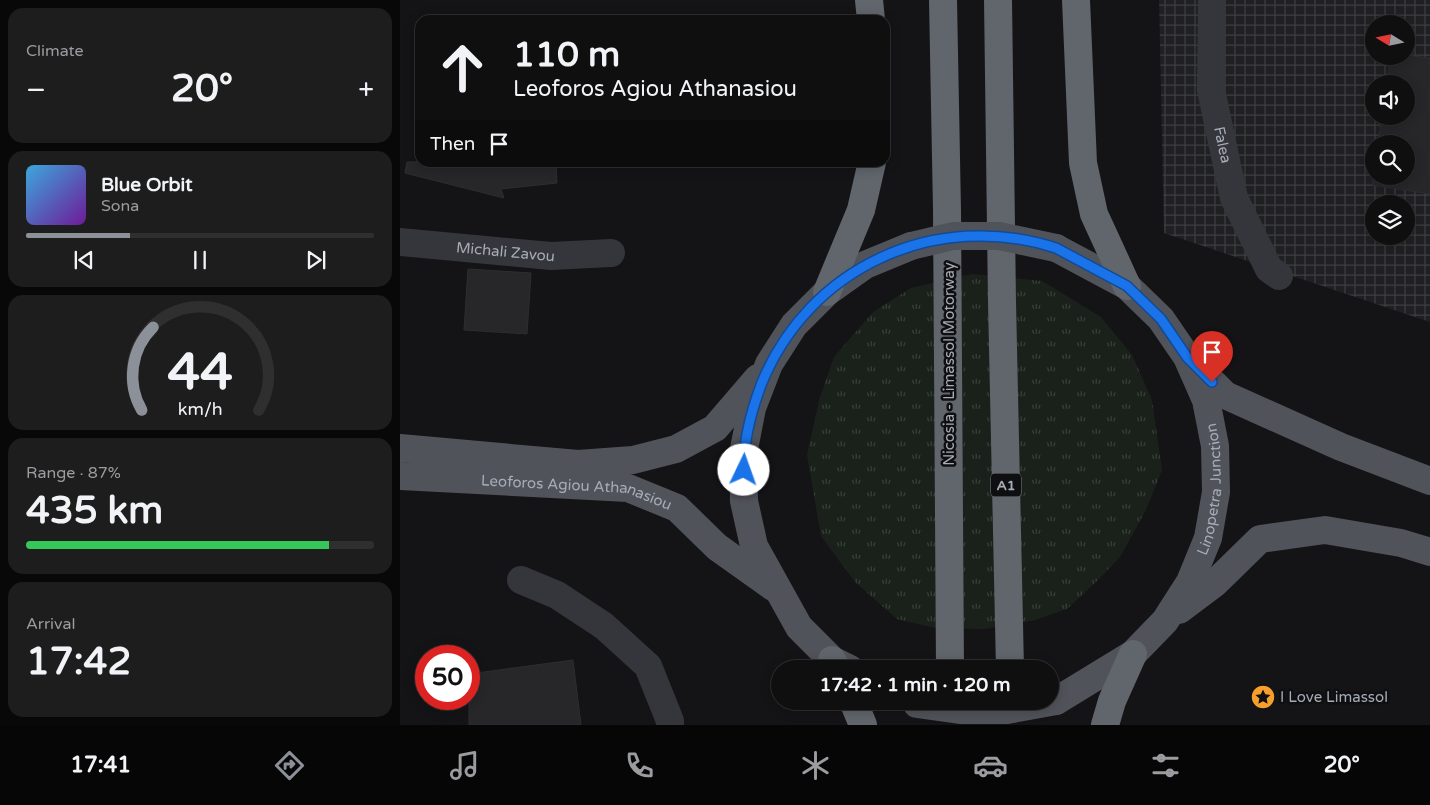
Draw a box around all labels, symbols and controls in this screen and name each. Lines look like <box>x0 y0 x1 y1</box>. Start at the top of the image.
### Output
north arrow <box>1365 15 1415 65</box>
map controls <box>1365 15 1415 245</box>
text: 110 m <box>513 34 620 76</box>
icon: ahead <box>430 35 495 100</box>
text: Climate <box>26 41 84 61</box>
text: 20° <box>171 66 233 112</box>
text: − <box>26 73 46 107</box>
text: + <box>358 73 374 107</box>
button: sound <box>1365 75 1415 125</box>
text: Leoforos Agiou Athanasiou <box>513 76 797 102</box>
street label: Falea <box>1210 125 1235 165</box>
icon: arrive <box>485 130 513 158</box>
text: Then <box>430 133 475 155</box>
button: search <box>1365 135 1415 185</box>
text: Blue Orbit <box>101 174 193 196</box>
button: layers <box>1365 195 1415 245</box>
text: Sona <box>101 196 139 216</box>
street label: Michali Zavou <box>455 238 556 265</box>
icon: previous <box>70 246 98 274</box>
icon: pause <box>186 246 214 274</box>
icon: next <box>302 246 330 274</box>
street label: Nicosia - Limassol Motorway <box>940 262 958 466</box>
pin <box>1191 331 1233 382</box>
icon: arrive <box>1198 338 1226 366</box>
text: 44 <box>167 341 233 404</box>
text: km/h <box>178 399 222 420</box>
street label: Linopetra Junction <box>1193 422 1226 558</box>
position arrow <box>717 443 769 495</box>
text: Range · 87% <box>26 463 121 483</box>
street label: Leoforos Agiou Athanasiou <box>481 471 675 514</box>
road number: A1 <box>991 474 1021 496</box>
text: 435 km <box>26 488 163 534</box>
text: Arrival <box>26 614 75 634</box>
text: 17:42 <box>26 639 131 685</box>
speed limit sign: 50 <box>415 645 480 710</box>
text: 17:42 · 1 min · 120 m <box>819 674 1011 696</box>
place icon: I Love Limassol <box>1250 684 1276 710</box>
place label: I Love Limassol <box>1280 688 1388 706</box>
icon: directions <box>272 748 307 783</box>
icon: music <box>447 748 482 783</box>
icon: phone <box>622 748 657 783</box>
icon: climate <box>798 748 833 783</box>
icon: car <box>973 748 1008 783</box>
icon: filters <box>1148 748 1183 783</box>
text: 17:41 <box>70 752 131 778</box>
text: 20° <box>1324 752 1360 778</box>

